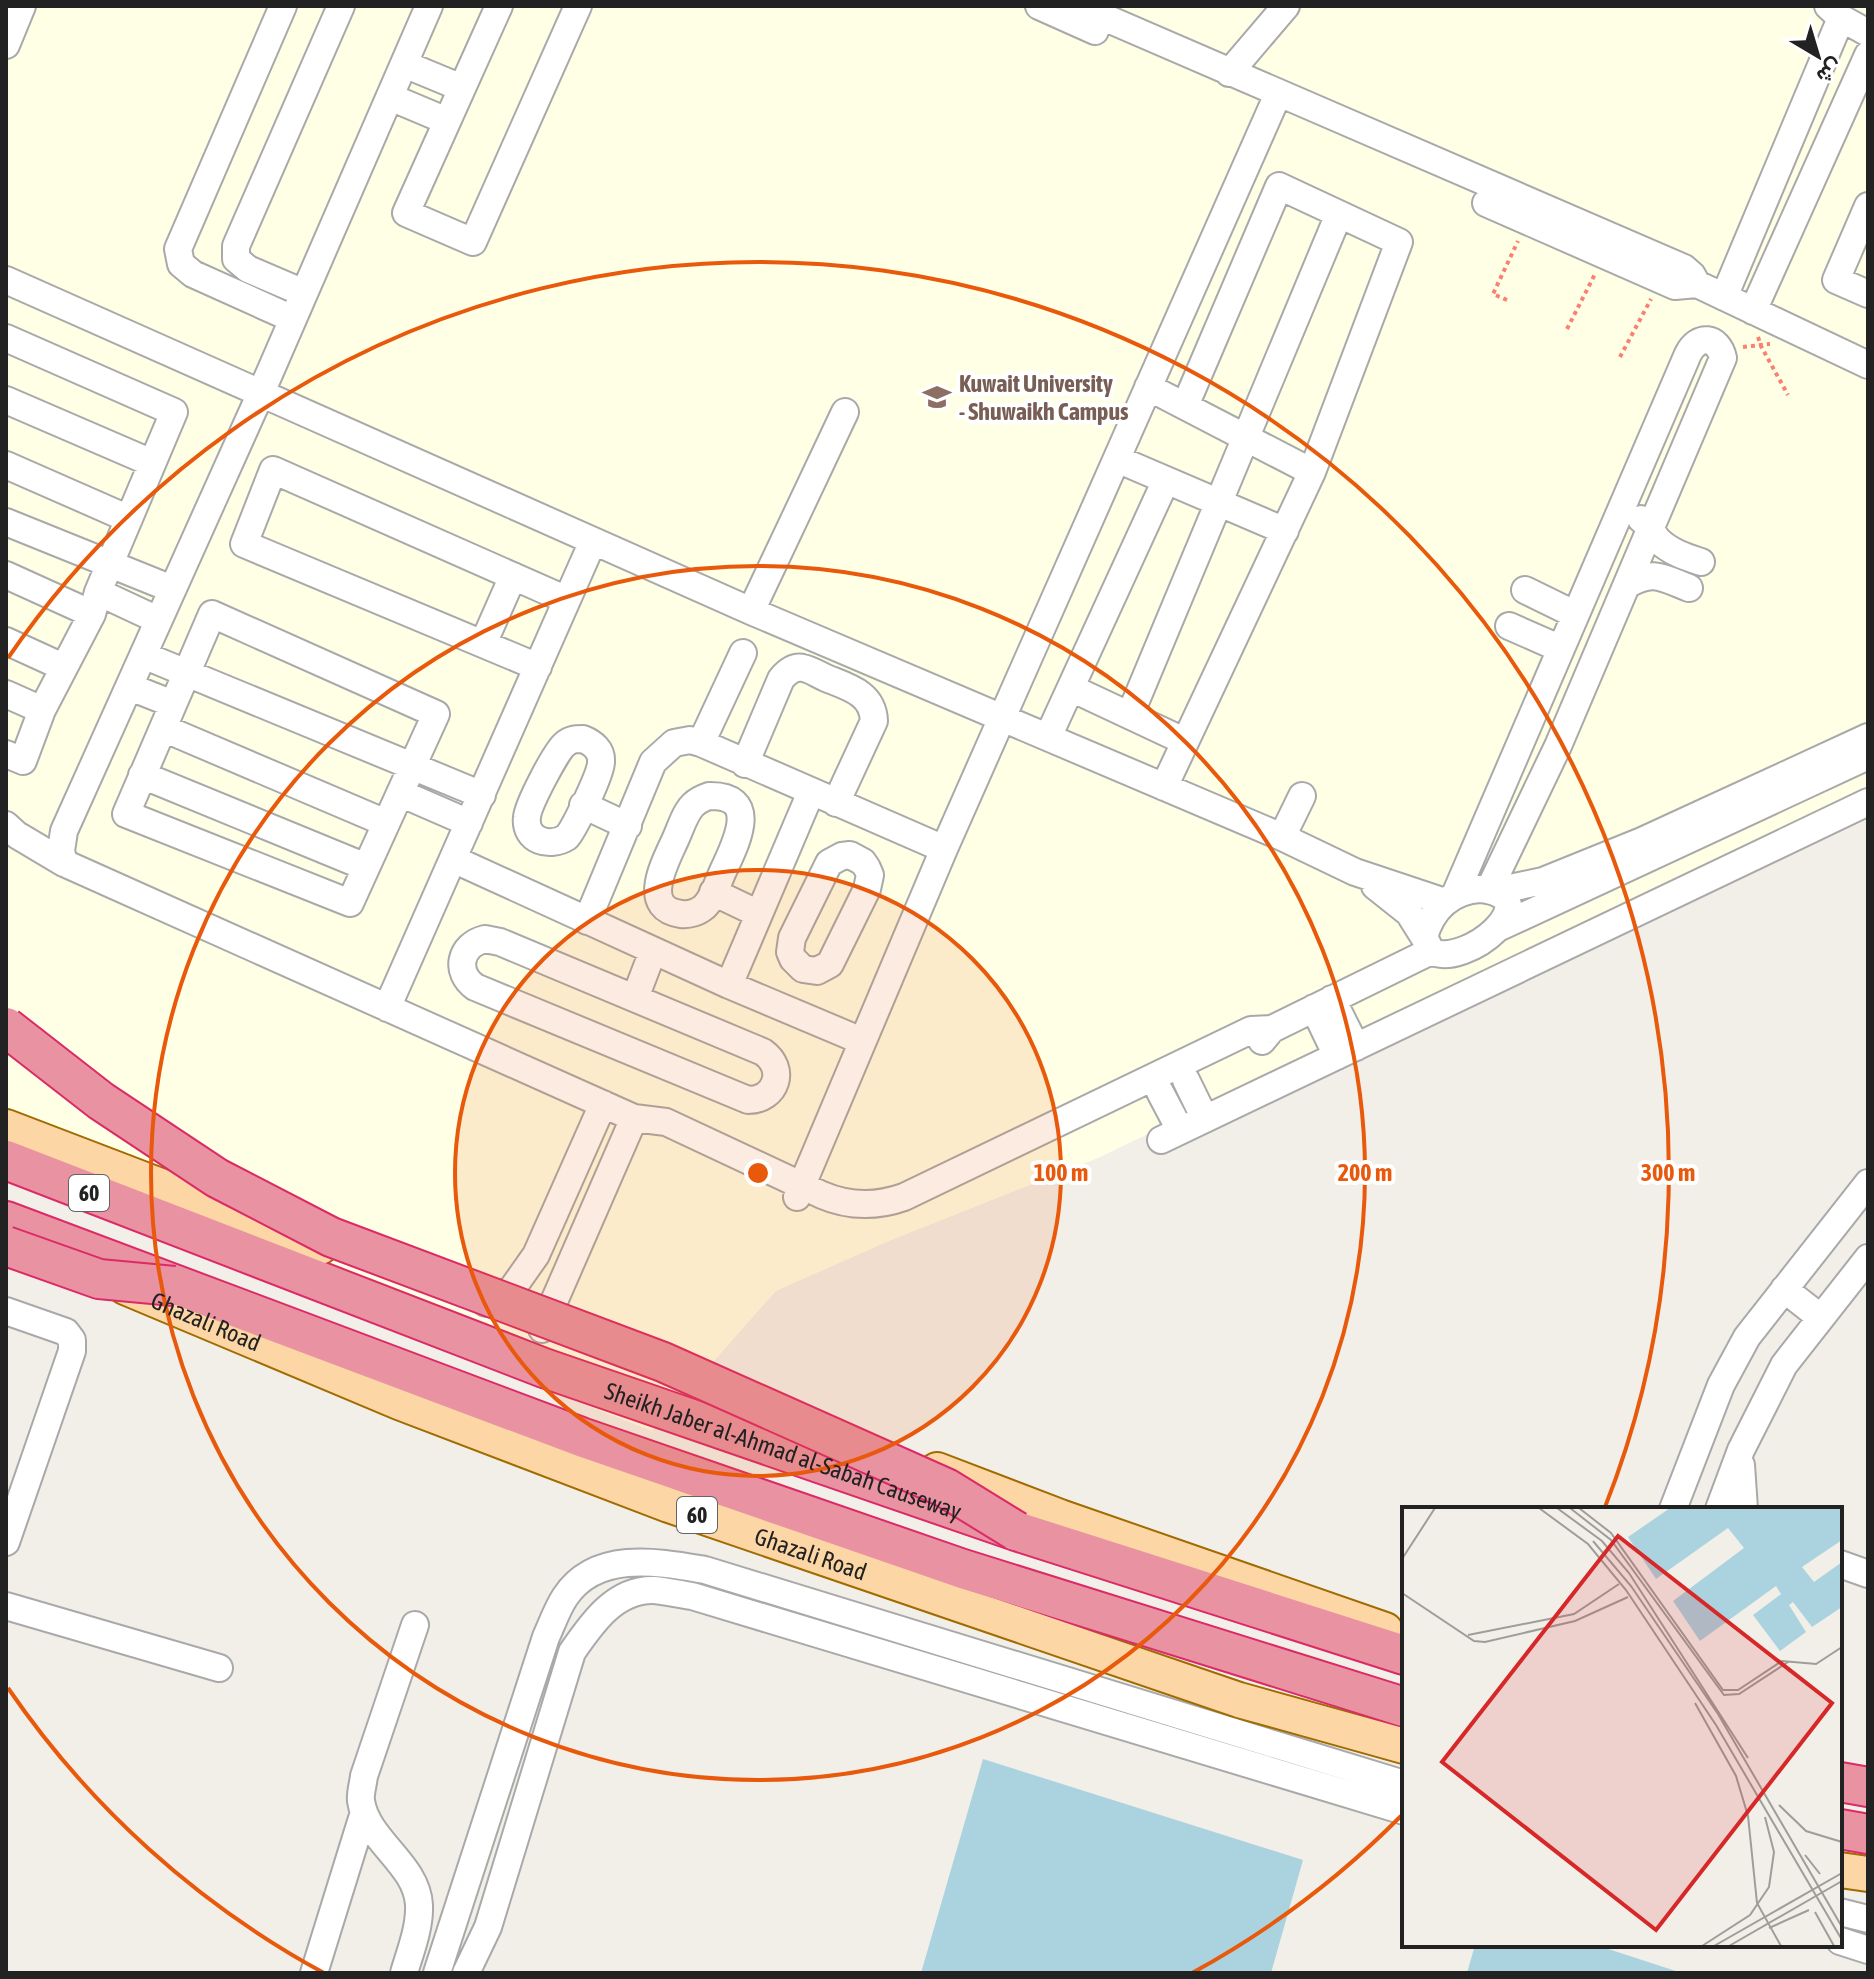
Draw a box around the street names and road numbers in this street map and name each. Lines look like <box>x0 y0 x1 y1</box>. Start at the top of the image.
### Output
road number: 60 <box>69 1175 109 1211</box>
street label: Ghazali Road <box>147 1286 265 1356</box>
street label: Sheikh Jaber al-Ahmad al-Sabah Causeway <box>601 1377 965 1525</box>
road number: 60 <box>677 1497 717 1533</box>
street label: Ghazali Road <box>751 1522 870 1585</box>

